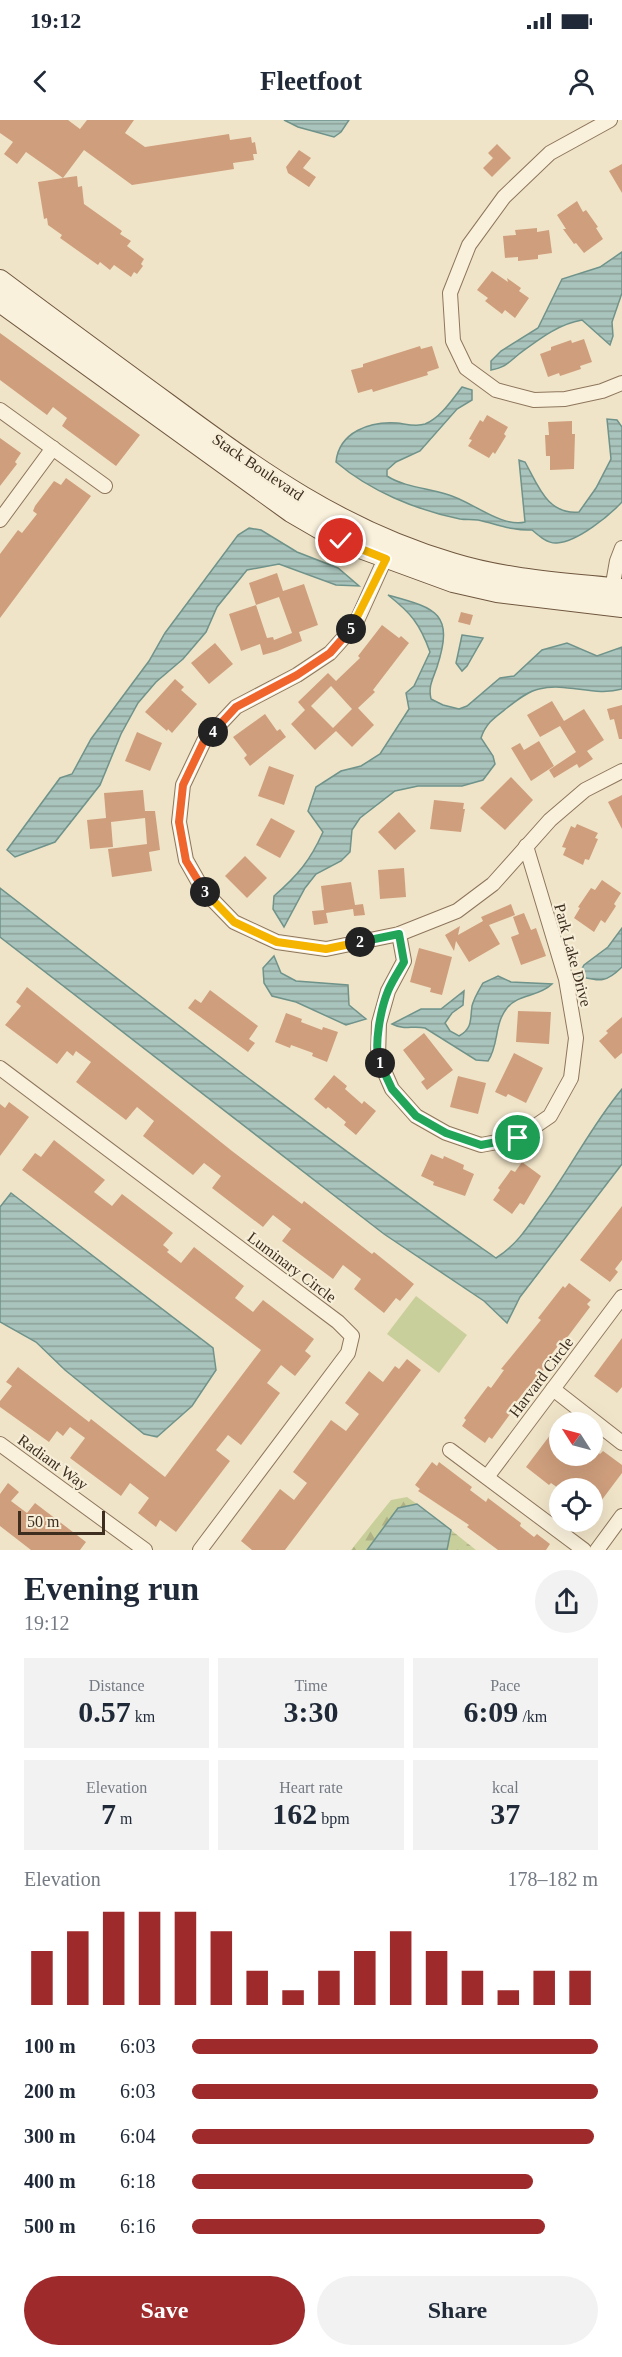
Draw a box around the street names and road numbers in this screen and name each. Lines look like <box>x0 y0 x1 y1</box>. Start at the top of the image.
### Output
street label: Stack Boulevard <box>209 430 307 504</box>
street label: Park Lake Drive <box>551 902 595 1008</box>
street label: Luminary Circle <box>244 1228 340 1307</box>
street label: Harvard Circle <box>505 1334 577 1420</box>
street label: Radiant Way <box>14 1431 91 1494</box>

